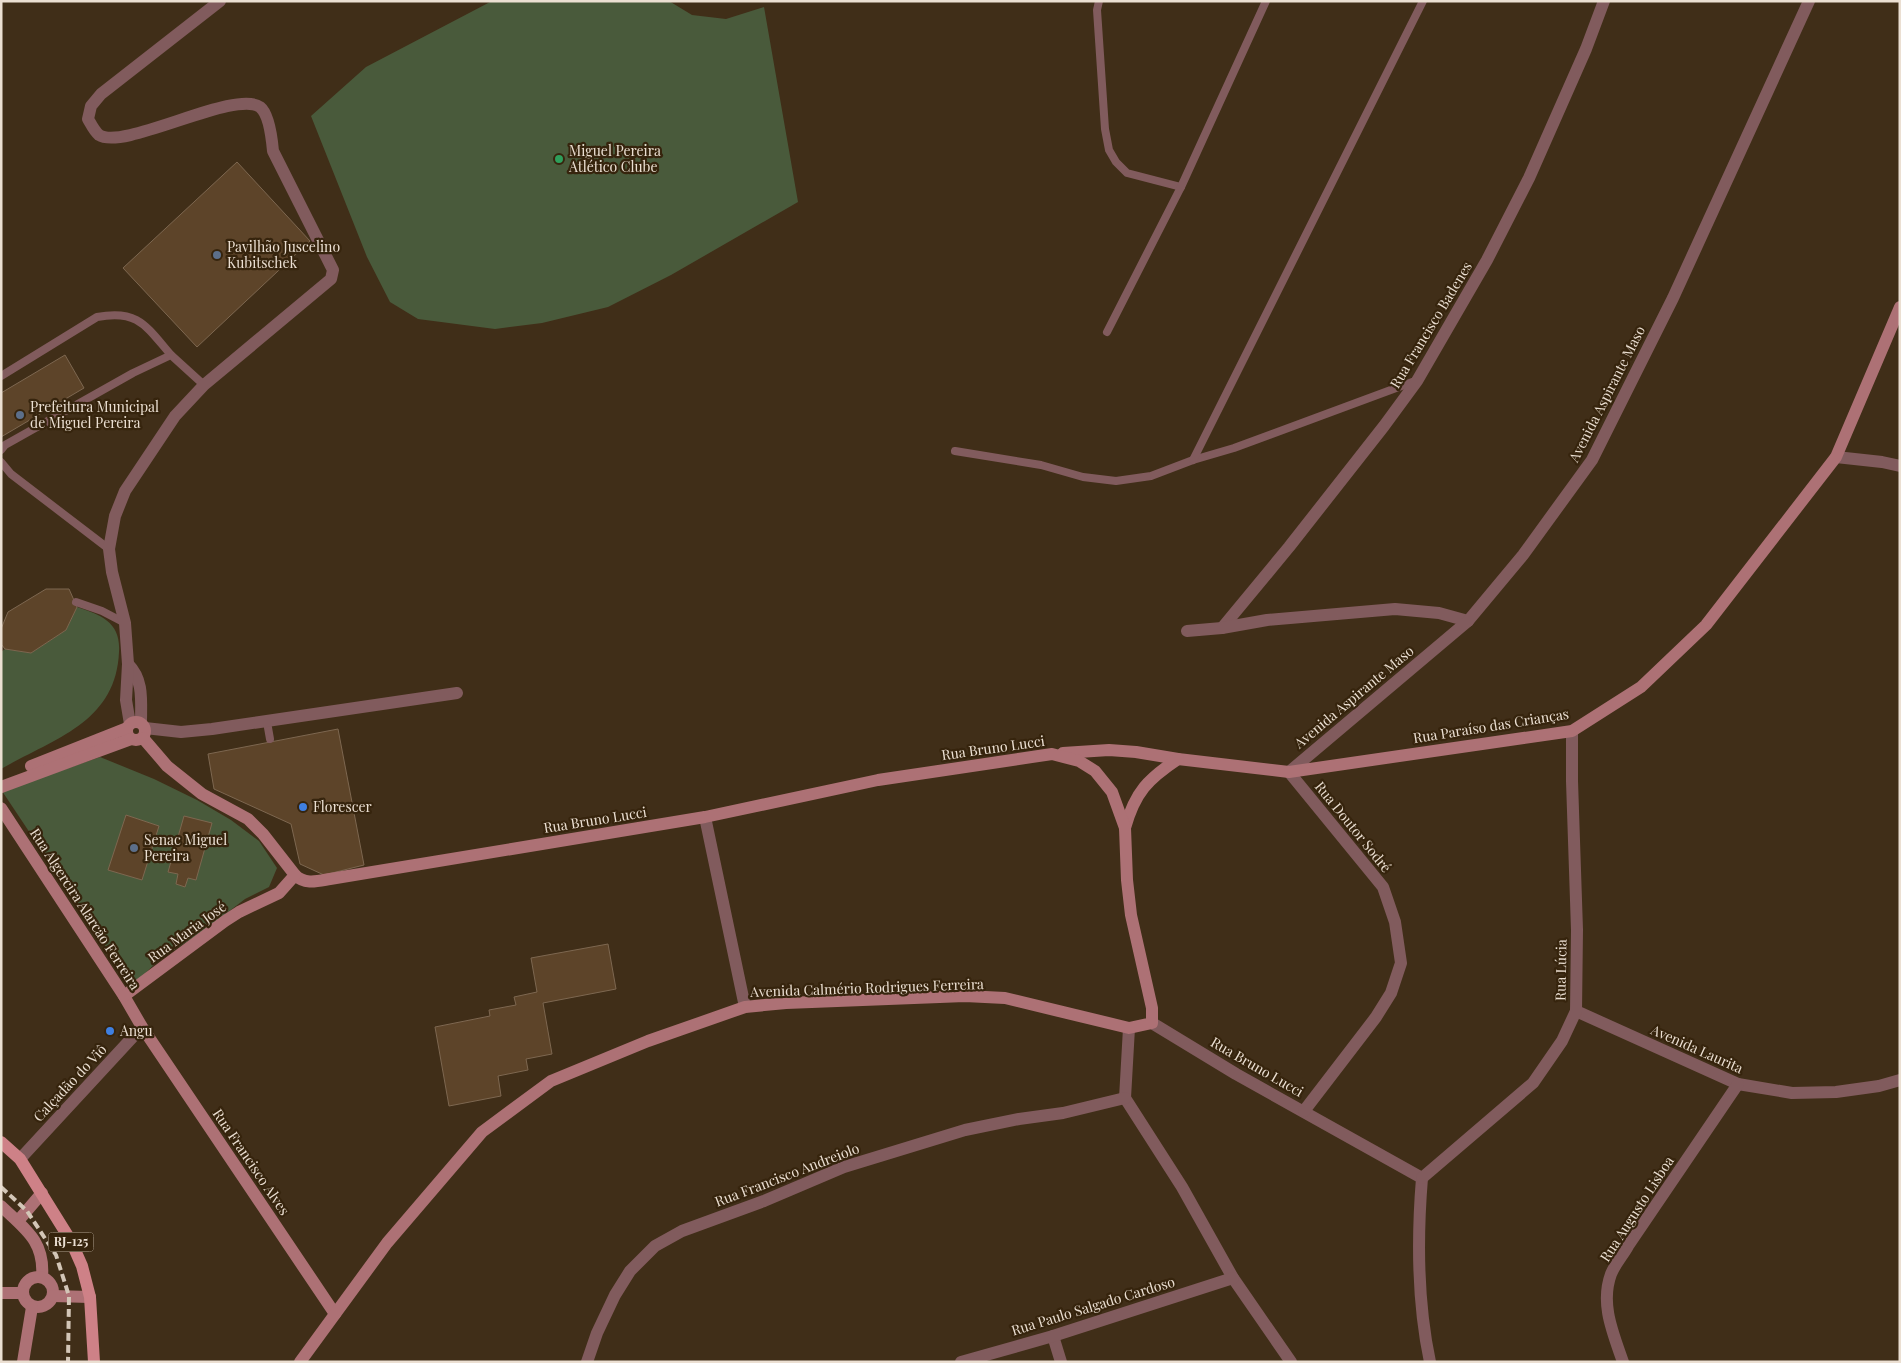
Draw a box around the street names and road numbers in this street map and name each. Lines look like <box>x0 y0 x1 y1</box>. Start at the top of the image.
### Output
street label: Rua Francisco Badenes <box>1385 258 1476 392</box>
street label: Avenida Aspirante Maso <box>1563 322 1649 466</box>
street label: Avenida Aspirante Maso <box>1289 641 1418 753</box>
street label: Rua Paraíso das Crianças <box>1412 704 1570 747</box>
street label: Rua Bruno Lucci <box>940 731 1046 764</box>
street label: Rua Doutor Sodré <box>1311 777 1396 876</box>
street label: Rua Bruno Lucci <box>542 802 648 837</box>
street label: Rua Algercira Alarcão Ferreira <box>26 824 145 993</box>
street label: Rua Maria José <box>144 897 230 966</box>
street label: Rua Lúcia <box>1550 939 1571 1001</box>
street label: Avenida Calmério Rodrigues Ferreira <box>749 974 984 1001</box>
street label: Avenida Laurita <box>1647 1019 1746 1077</box>
street label: Rua Bruno Lucci <box>1207 1032 1307 1101</box>
street label: Calçadão do Viô <box>29 1040 111 1126</box>
street label: Rua Francisco Alves <box>209 1105 294 1219</box>
street label: Rua Francisco Andreiolo <box>712 1138 862 1211</box>
street label: Rua Augusto Lisboa <box>1595 1152 1678 1265</box>
road number: RJ-125 <box>48 1232 94 1252</box>
street label: Rua Paulo Salgado Cardoso <box>1009 1271 1177 1339</box>

